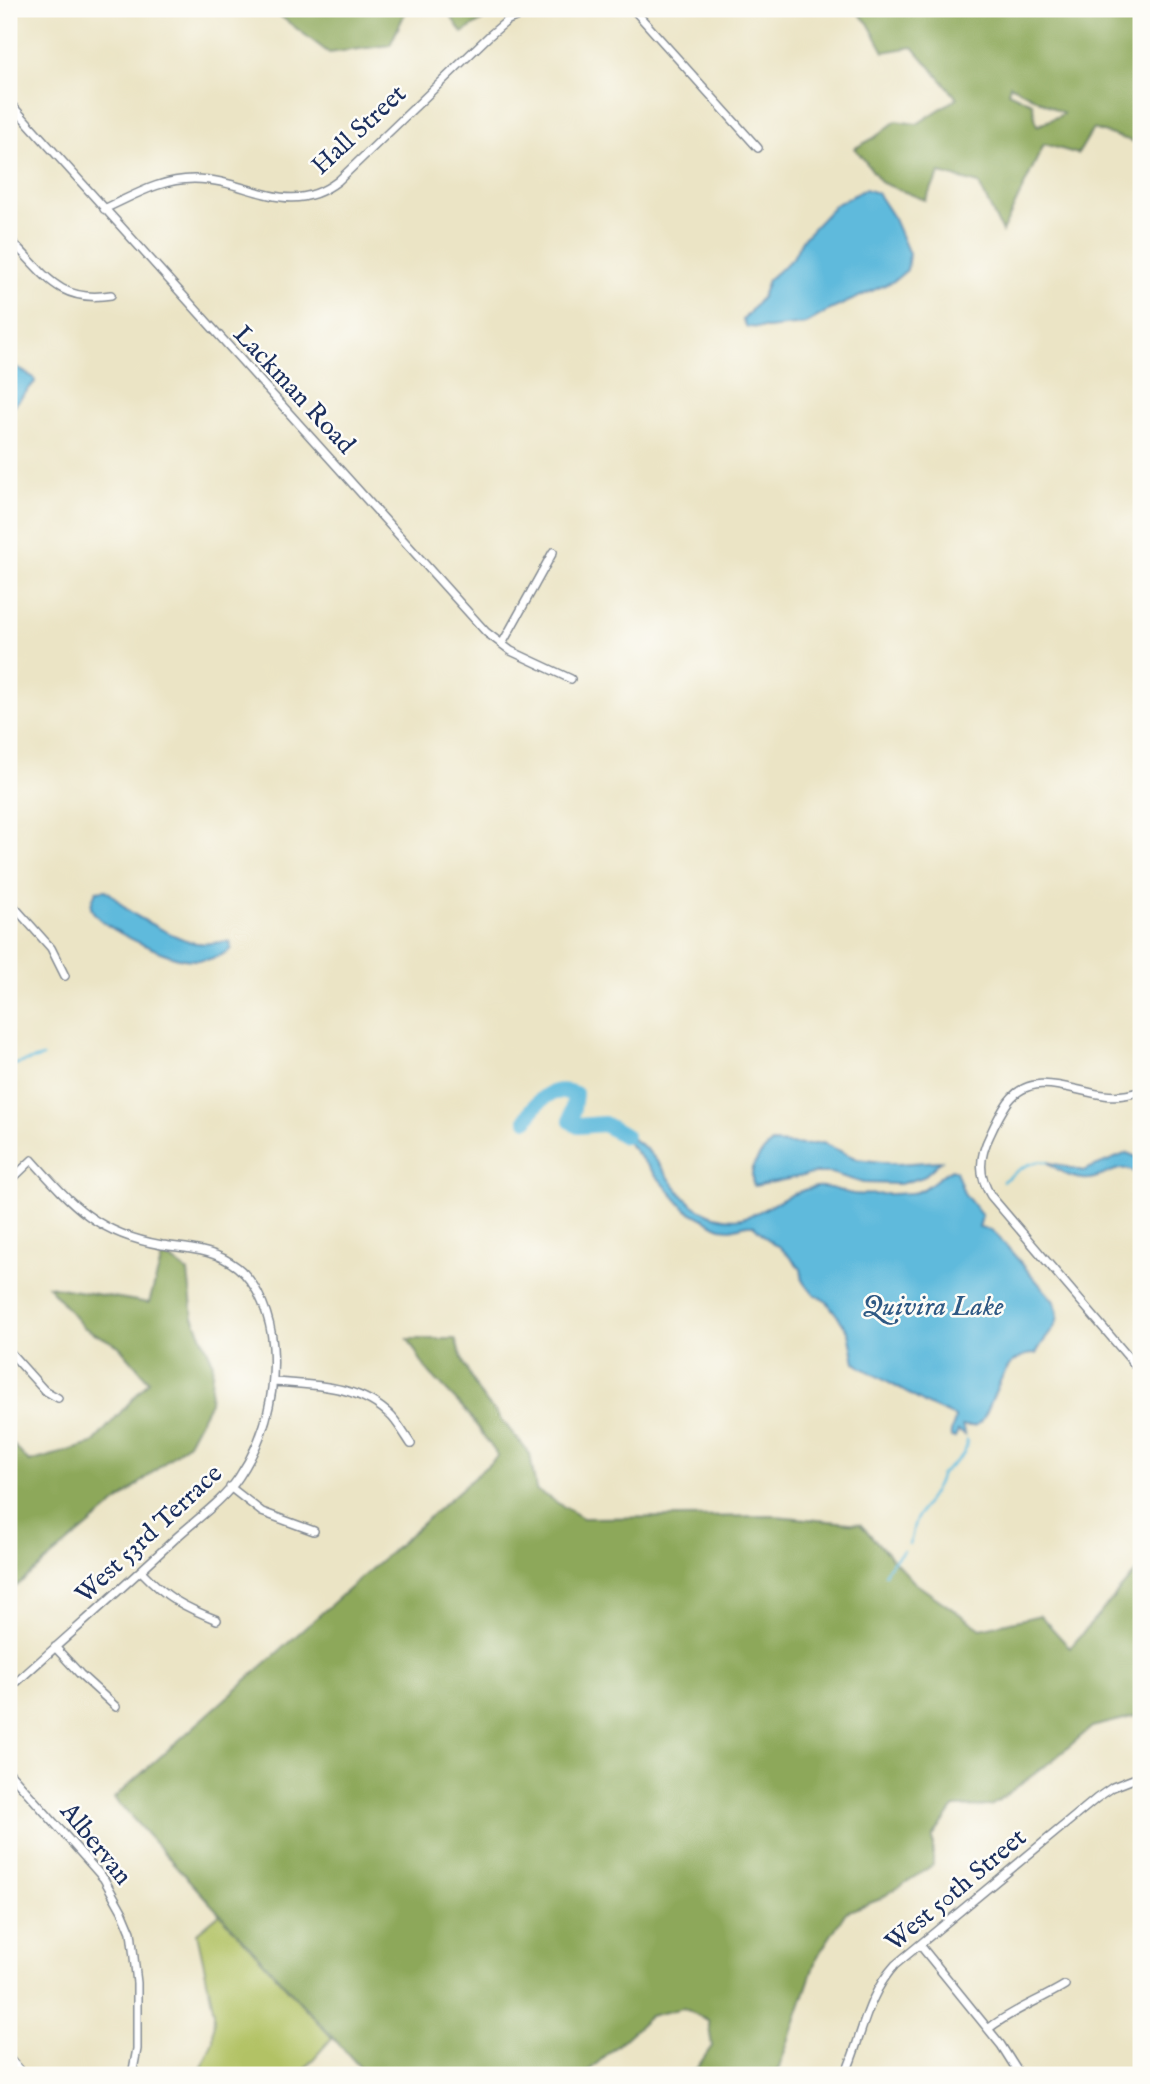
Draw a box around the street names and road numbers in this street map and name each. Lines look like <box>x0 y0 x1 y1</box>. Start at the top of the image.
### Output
street label: Hall Street <box>305 78 414 182</box>
street label: Lackman Road <box>226 319 362 461</box>
street label: West 53rd Terrace <box>69 1457 230 1611</box>
street label: Albervan <box>52 1795 139 1892</box>
street label: West 50th Street <box>879 1821 1033 1959</box>

